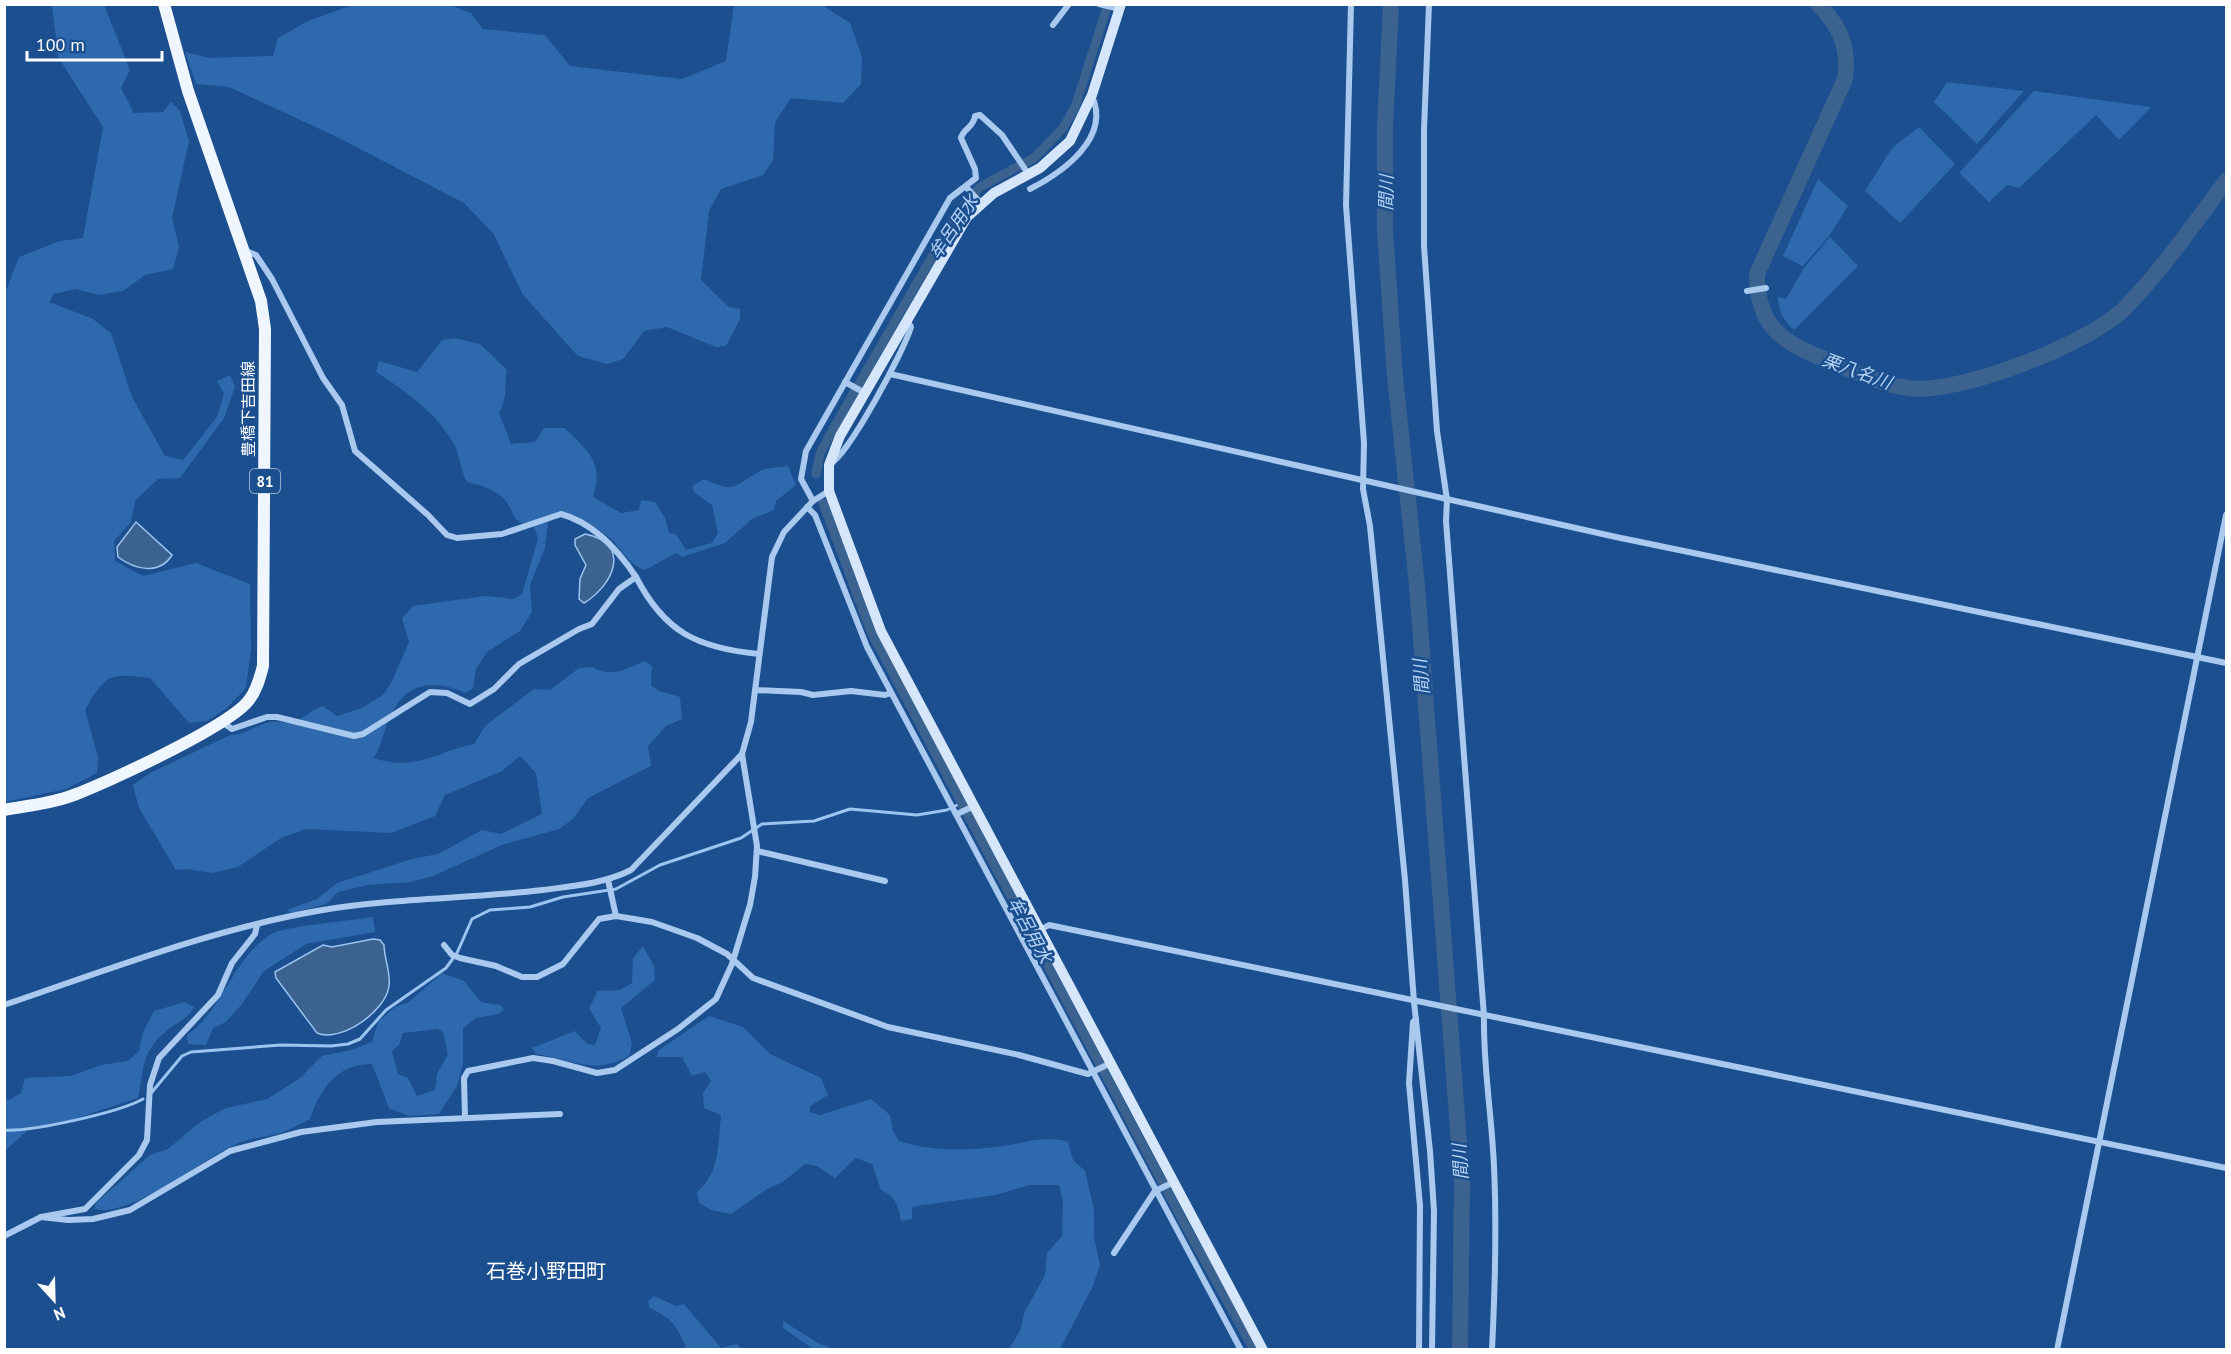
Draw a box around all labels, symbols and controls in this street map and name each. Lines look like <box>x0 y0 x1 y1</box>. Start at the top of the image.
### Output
scale bar <box>27 24 162 62</box>
text: 100 m <box>36 33 85 56</box>
water label: 間川 <box>1374 173 1398 211</box>
water label: 牟呂用水 <box>923 189 984 263</box>
water label: 栗八名川 <box>1819 348 1897 395</box>
street label: 豊橋下吉田線 <box>238 361 258 457</box>
road number: 81 <box>250 469 280 493</box>
water label: 間川 <box>1408 656 1434 696</box>
water label: 牟呂用水 <box>1003 893 1058 969</box>
water label: 間川 <box>1447 1141 1473 1181</box>
district label: 石巻小野田町 <box>486 1258 606 1284</box>
north arrow <box>24 1270 84 1330</box>
text: N <box>51 1303 68 1325</box>

